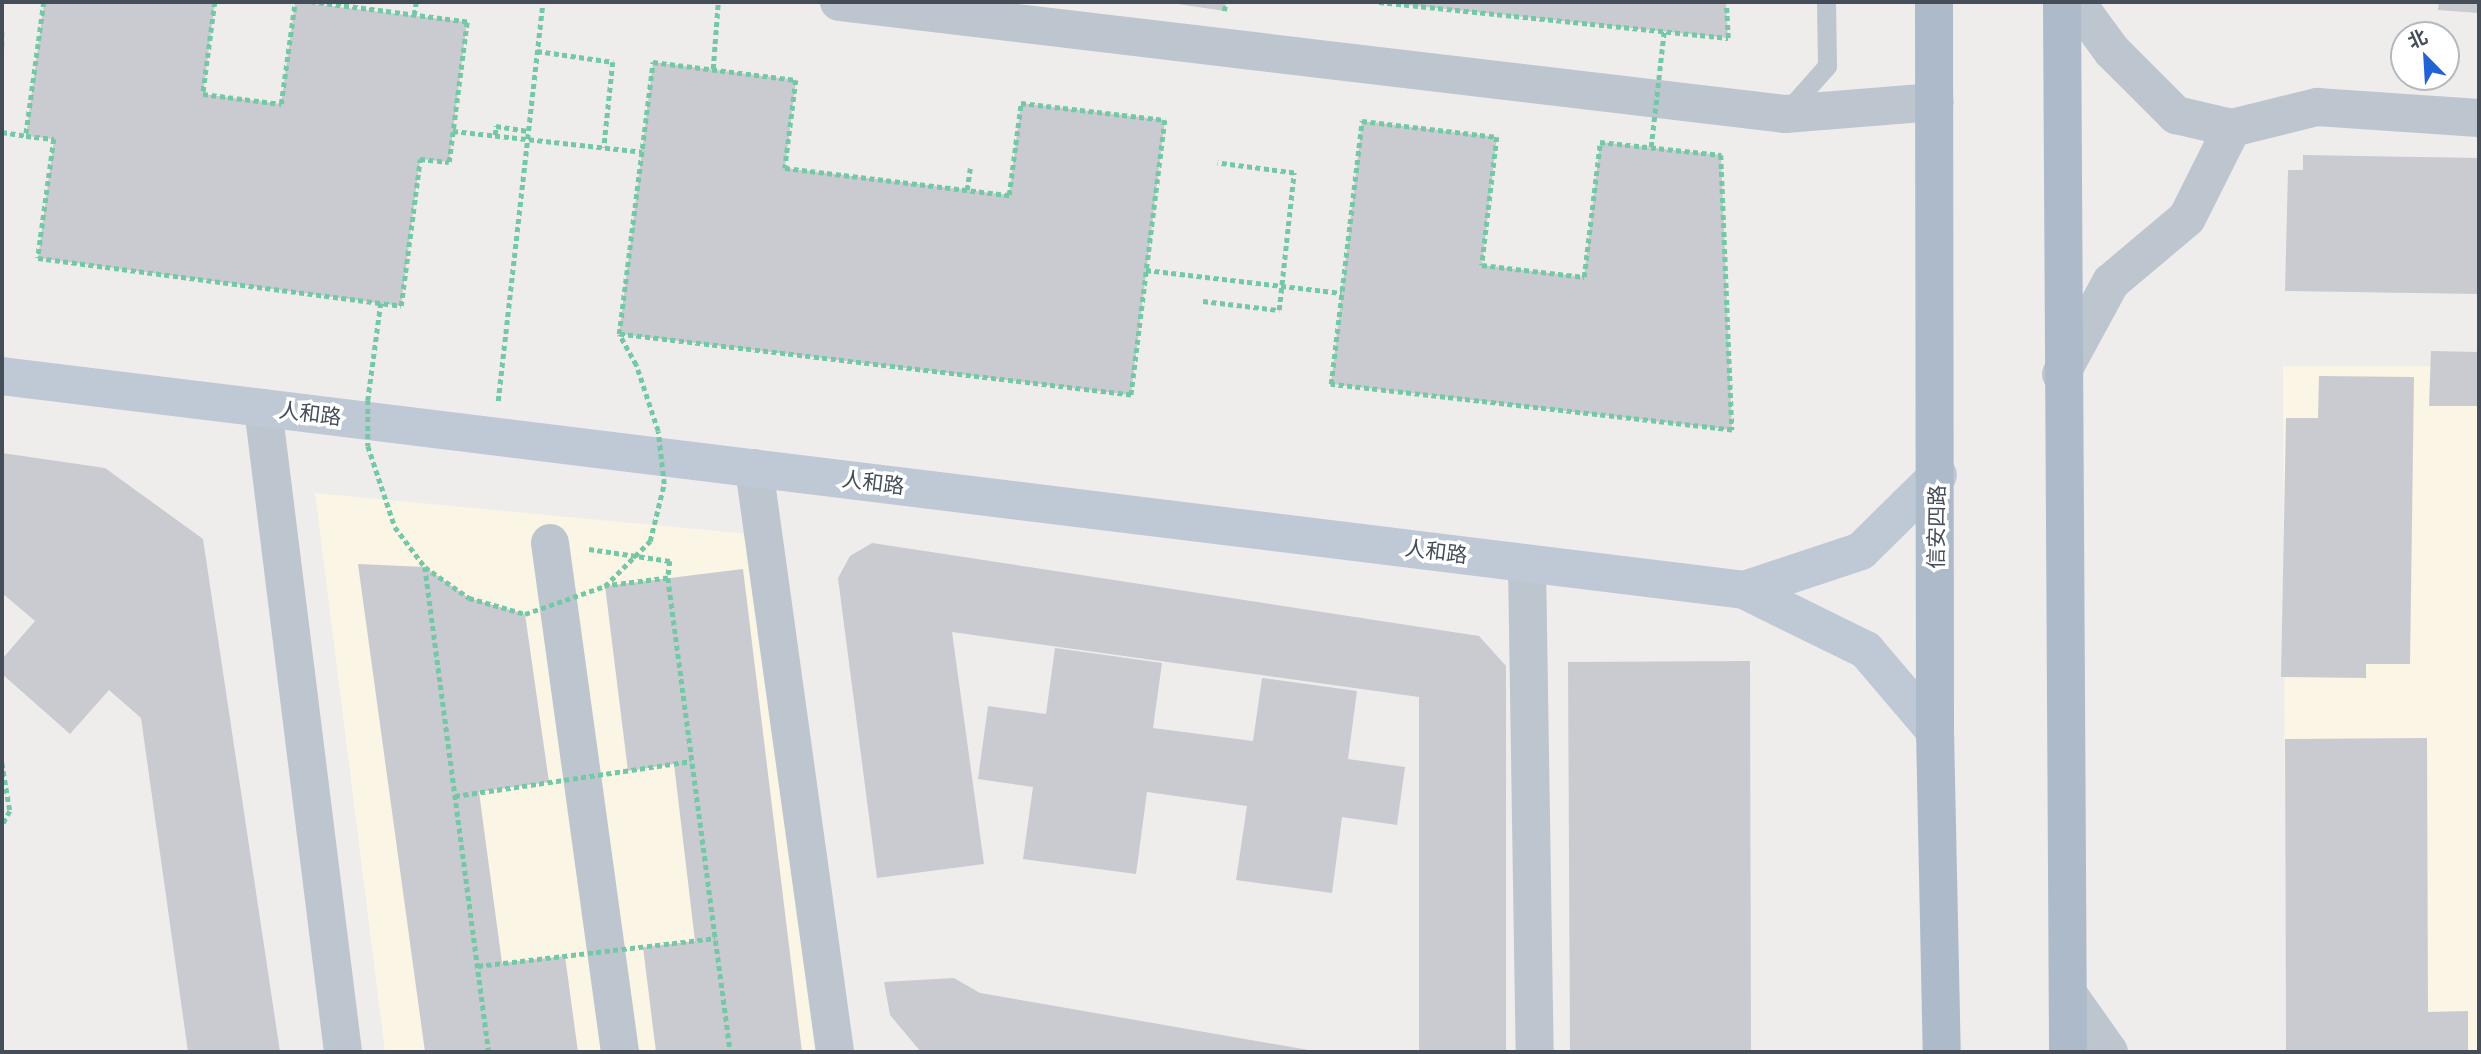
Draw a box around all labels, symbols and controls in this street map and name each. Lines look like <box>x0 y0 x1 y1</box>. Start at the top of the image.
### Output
north arrow <box>2390 21 2460 91</box>
text: 北 <box>2404 25 2430 53</box>
street label: 人和路 <box>277 398 343 430</box>
street label: 人和路 <box>840 467 906 499</box>
street label: 信安四路 <box>1924 485 1950 569</box>
street label: 人和路 <box>1403 536 1469 568</box>

